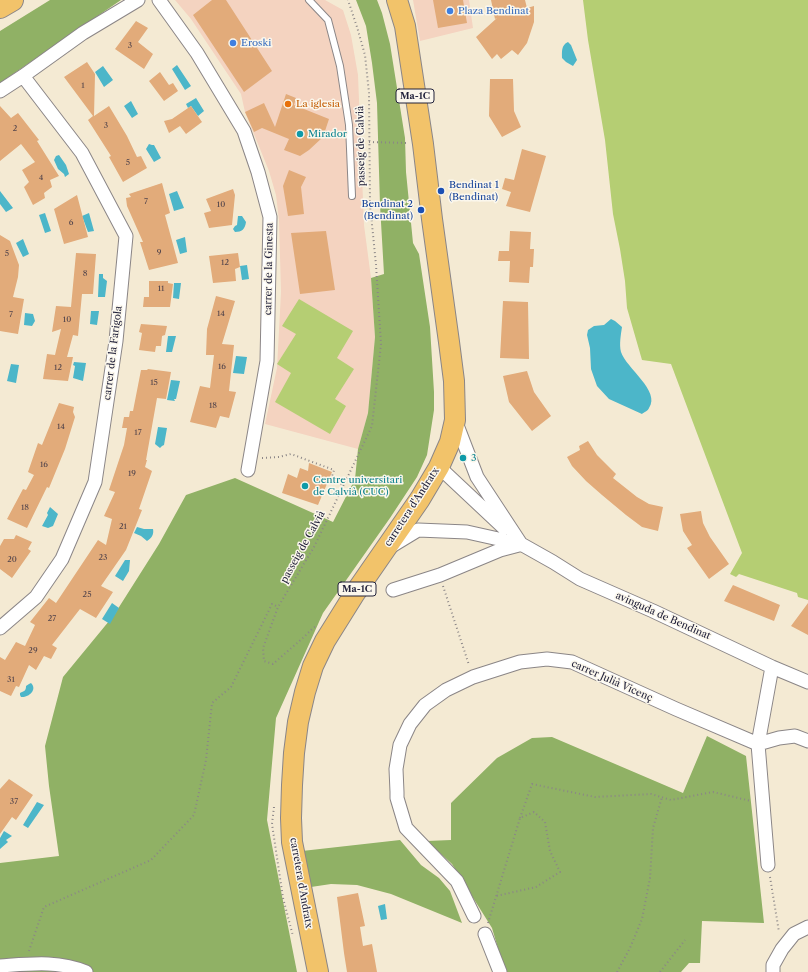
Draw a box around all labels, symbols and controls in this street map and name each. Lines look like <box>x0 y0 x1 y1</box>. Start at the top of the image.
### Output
place label: Plaza Bendinat <box>458 5 529 17</box>
marker: Plaza Bendinat <box>445 6 455 16</box>
place label: Eroski <box>241 37 271 49</box>
marker: Eroski <box>228 38 238 48</box>
house number: 3 <box>128 41 132 51</box>
house number: 1 <box>81 81 85 91</box>
road number: Ma-1C <box>396 89 434 103</box>
place label: La iglesia <box>296 98 340 110</box>
marker: La iglesia <box>283 99 293 109</box>
street label: passeig de Calvià <box>354 106 368 186</box>
house number: 3 <box>104 121 108 131</box>
house number: 2 <box>13 124 17 134</box>
place label: Mirador <box>308 128 347 140</box>
marker: Mirador <box>295 129 305 139</box>
house number: 5 <box>126 158 130 168</box>
house number: 4 <box>39 173 43 183</box>
place label: Bendinat 1 (Bendinat) <box>449 179 499 202</box>
marker: Bendinat 1 (Bendinat) <box>436 186 446 196</box>
house number: 7 <box>144 197 148 207</box>
place label: Bendinat 2 (Bendinat) <box>362 198 413 222</box>
house number: 10 <box>217 200 225 210</box>
marker: Bendinat 2 (Bendinat) <box>416 205 426 215</box>
house number: 6 <box>69 218 73 228</box>
street label: carrer de la Ginesta <box>262 223 276 315</box>
house number: 9 <box>157 248 161 258</box>
house number: 5 <box>5 249 9 259</box>
house number: 12 <box>221 258 229 268</box>
house number: 8 <box>83 269 87 279</box>
house number: 11 <box>158 284 164 294</box>
street label: carrer de la Farigola <box>101 305 125 401</box>
house number: 14 <box>217 309 225 319</box>
house number: 7 <box>9 310 13 320</box>
house number: 10 <box>63 315 71 325</box>
house number: 16 <box>218 362 226 372</box>
house number: 12 <box>54 363 62 373</box>
house number: 15 <box>150 378 158 388</box>
house number: 18 <box>209 401 217 411</box>
house number: 14 <box>57 422 65 432</box>
house number: 17 <box>134 428 142 438</box>
place label: 3 <box>471 452 477 464</box>
marker: 3 <box>458 453 468 463</box>
house number: 16 <box>40 460 48 470</box>
street label: carretera d'Andratx <box>382 465 442 549</box>
house number: 19 <box>128 469 136 479</box>
place label: Centre universitari de Calvià (CUC) <box>313 474 402 498</box>
marker: Centre universitari de Calvià (CUC) <box>300 481 310 491</box>
house number: 18 <box>21 503 29 513</box>
street label: passeig de Calvià <box>278 509 328 585</box>
house number: 21 <box>119 522 127 532</box>
house number: 23 <box>98 553 108 563</box>
house number: 20 <box>7 555 17 565</box>
road number: Ma-1C <box>338 582 376 596</box>
house number: 25 <box>83 590 91 600</box>
street label: avinguda de Bendinat <box>614 590 712 642</box>
house number: 27 <box>48 614 56 624</box>
house number: 29 <box>28 646 38 656</box>
street label: carrer Julià Vicenç <box>570 658 654 704</box>
house number: 31 <box>7 675 15 685</box>
house number: 37 <box>10 797 18 807</box>
street label: carretera d'Andratx <box>287 837 315 929</box>

